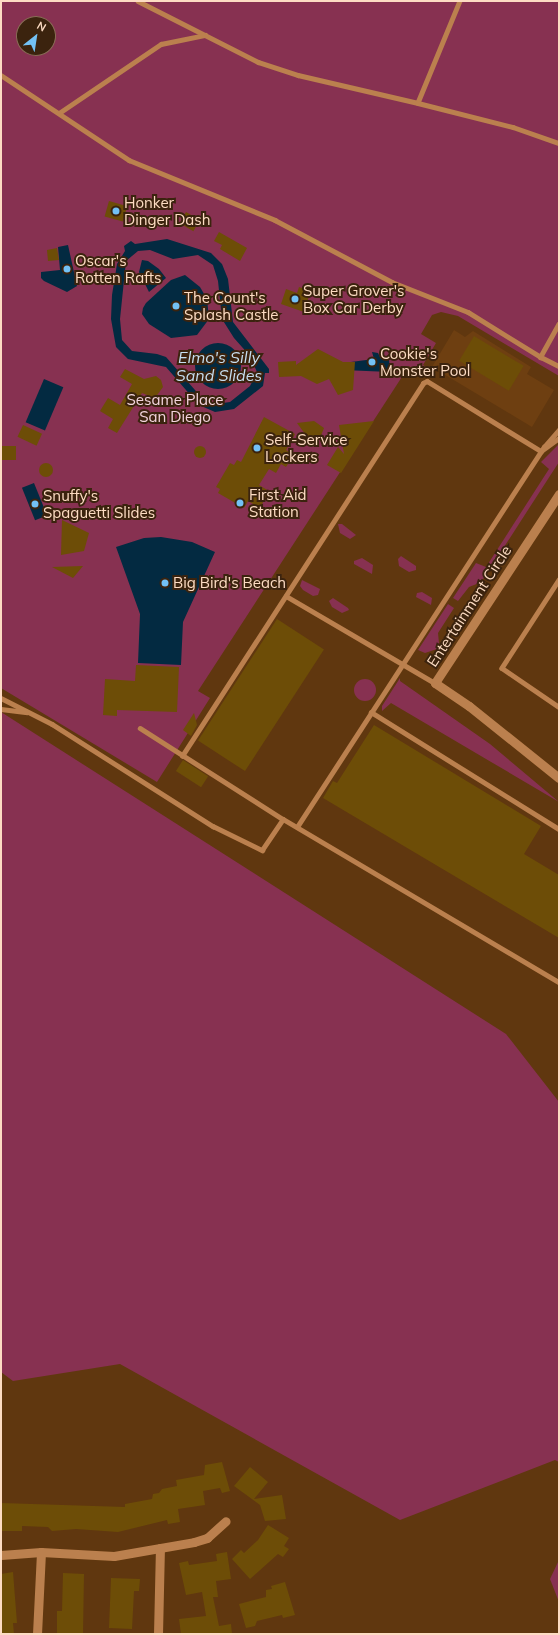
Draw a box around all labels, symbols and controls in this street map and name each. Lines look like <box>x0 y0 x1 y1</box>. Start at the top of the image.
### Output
north arrow <box>16 16 56 56</box>
text: N <box>34 18 49 35</box>
place label: Honker Dinger Dash <box>124 193 211 228</box>
marker: Honker Dinger Dash <box>111 206 121 216</box>
place label: Oscar's Rotten Rafts <box>75 251 162 286</box>
marker: Oscar's Rotten Rafts <box>62 264 72 274</box>
place label: Super Grover's Box Car Derby <box>303 281 405 316</box>
place label: The Count's Splash Castle <box>184 288 278 323</box>
marker: Super Grover's Box Car Derby <box>290 294 300 304</box>
marker: The Count's Splash Castle <box>171 301 181 311</box>
place label: Cookie's Monster Pool <box>380 344 470 379</box>
water label: Elmo's Silly Sand Slides <box>176 347 262 385</box>
marker: Cookie's Monster Pool <box>367 357 377 367</box>
park label: Sesame Place San Diego <box>127 390 223 425</box>
place label: Self-Service Lockers <box>265 430 347 465</box>
marker: Self-Service Lockers <box>252 443 262 453</box>
place label: First Aid Station <box>249 485 306 520</box>
place label: Snuffy's Spaguetti Slides <box>43 486 155 521</box>
marker: First Aid Station <box>234 497 246 509</box>
marker: Snuffy's Spaguetti Slides <box>30 499 40 509</box>
street label: Entertainment Circle <box>423 542 515 670</box>
place label: Big Bird's Beach <box>173 574 286 592</box>
marker: Big Bird's Beach <box>160 578 170 588</box>

